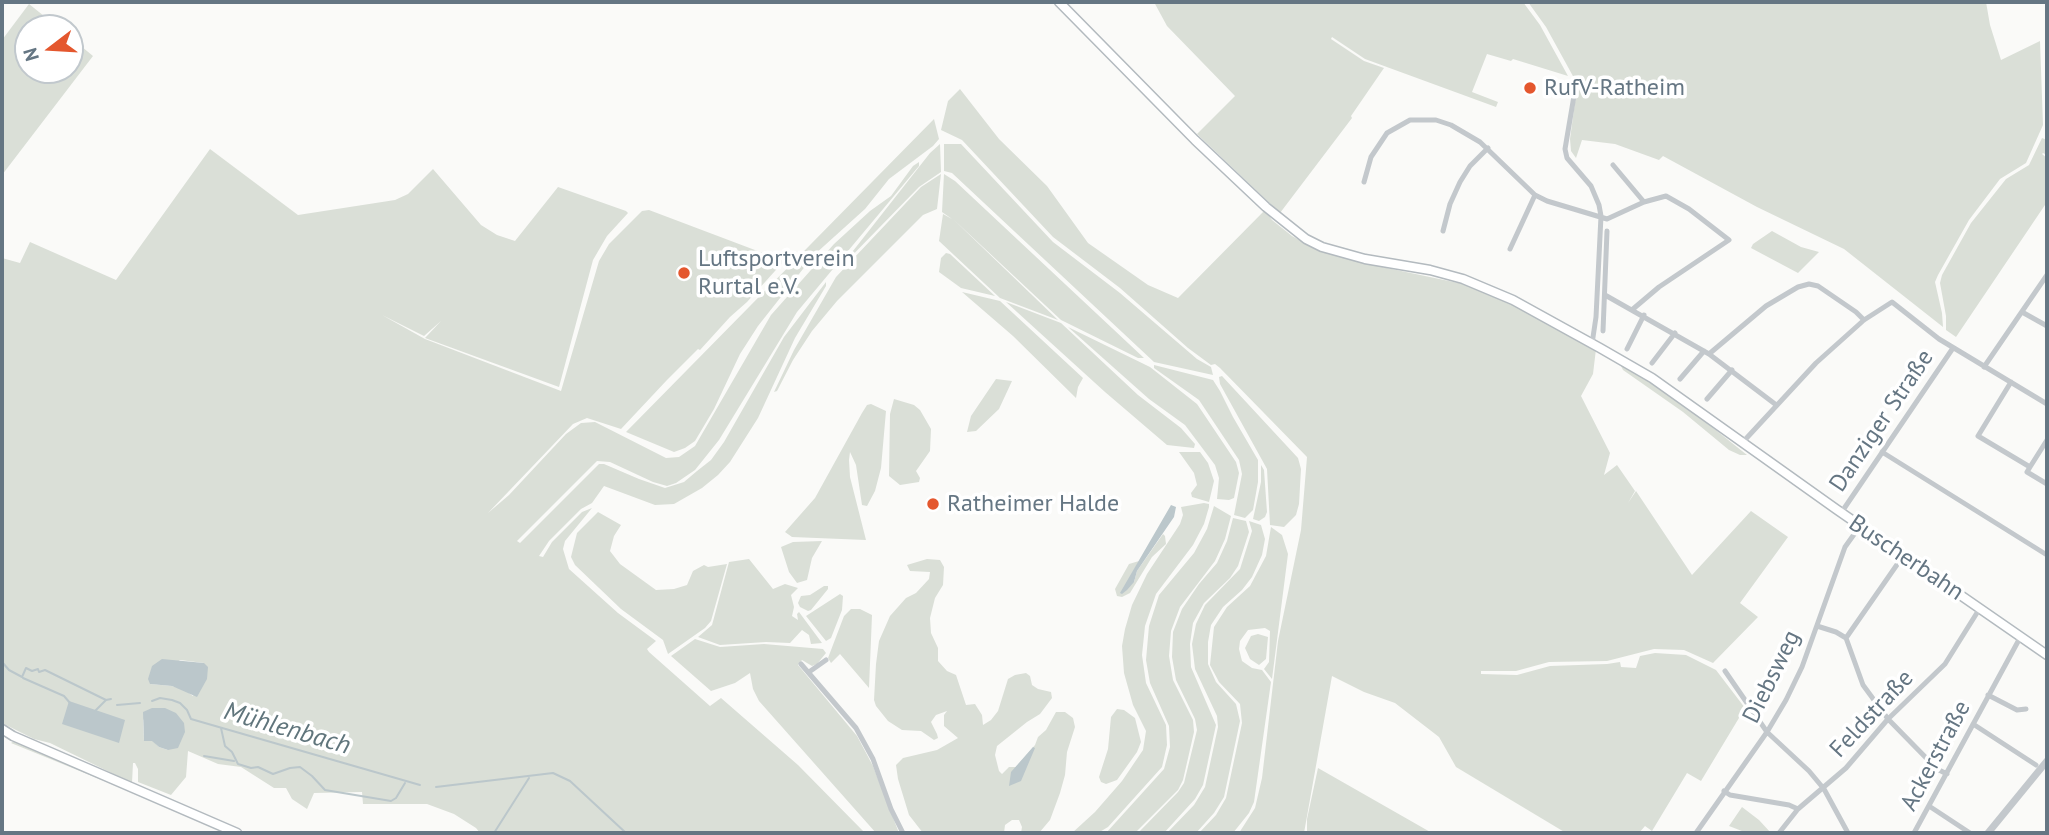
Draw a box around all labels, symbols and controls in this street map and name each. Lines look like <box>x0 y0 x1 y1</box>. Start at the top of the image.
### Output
north arrow <box>14 14 84 84</box>
text: N <box>18 45 44 64</box>
place label: RufV-Ratheim <box>1544 74 1685 102</box>
marker: RufV-Ratheim <box>1522 80 1538 96</box>
place label: Luftsportverein Rurtal e.V. <box>698 245 855 301</box>
marker: Luftsportverein Rurtal e.V. <box>676 265 692 281</box>
street label: Danziger Straße <box>1824 345 1940 497</box>
place label: Ratheimer Halde <box>947 490 1119 518</box>
marker: Ratheimer Halde <box>925 496 941 512</box>
street label: Buscherbahn <box>1843 509 1969 607</box>
street label: Diebsweg <box>1737 626 1807 728</box>
street label: Feldstraße <box>1824 664 1920 764</box>
water label: Mühlenbach <box>220 696 354 762</box>
street label: Ackerstraße <box>1895 696 1977 816</box>

